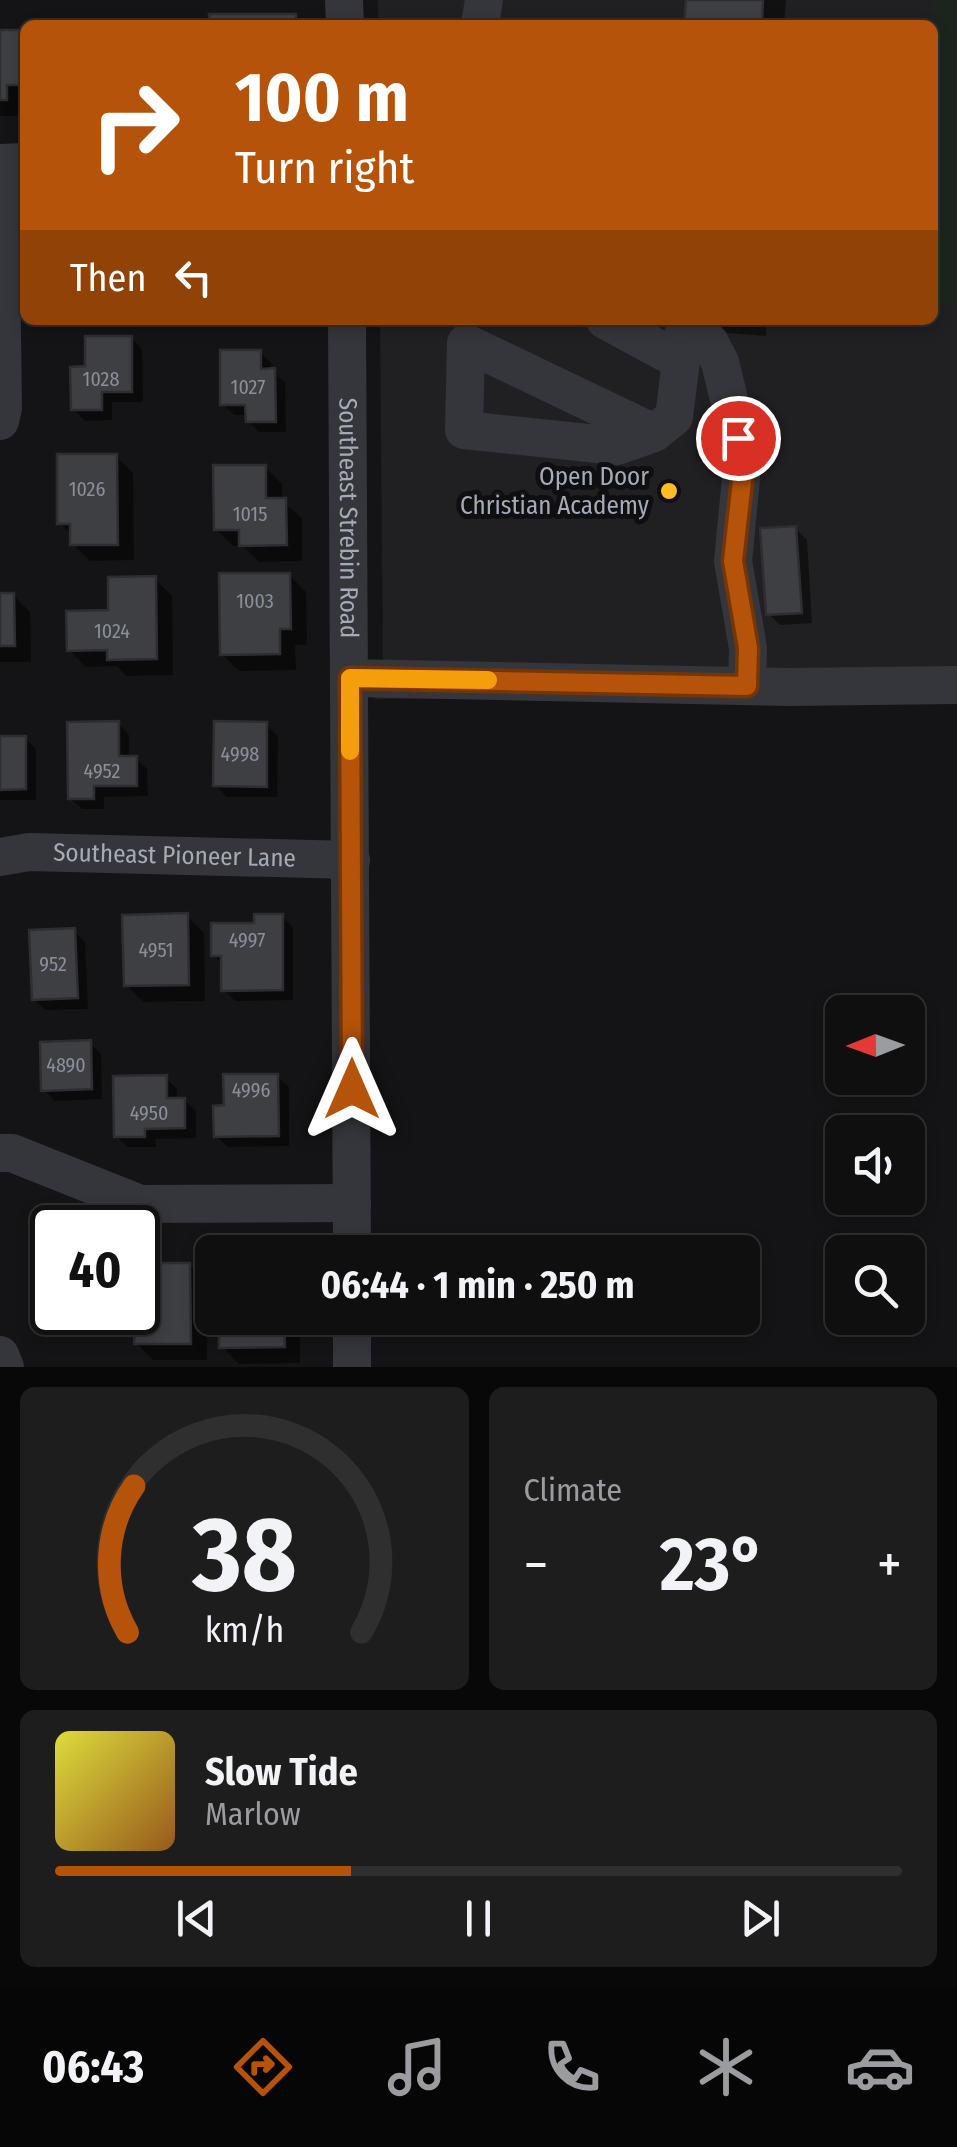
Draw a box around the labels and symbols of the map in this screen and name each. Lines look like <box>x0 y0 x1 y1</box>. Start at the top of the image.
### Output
house number: 1028 <box>83 367 119 391</box>
house number: 1027 <box>231 375 265 399</box>
pin <box>696 396 781 481</box>
street label: Southeast Strebin Road <box>332 398 364 638</box>
place label: Open Door Christian Academy <box>460 462 649 521</box>
house number: 1026 <box>69 477 105 501</box>
marker: Open Door Christian Academy <box>658 480 680 502</box>
house number: 1015 <box>233 502 267 526</box>
house number: 1003 <box>236 589 274 613</box>
house number: 1024 <box>94 619 130 643</box>
house number: 4998 <box>221 742 259 766</box>
house number: 4952 <box>84 759 121 783</box>
street label: Southeast Pioneer Lane <box>53 838 296 874</box>
house number: 4997 <box>229 928 265 952</box>
house number: 4951 <box>138 938 174 962</box>
house number: 952 <box>39 952 67 976</box>
north arrow <box>825 995 925 1095</box>
position arrow <box>300 1037 404 1141</box>
house number: 4890 <box>46 1053 86 1077</box>
house number: 4996 <box>232 1078 270 1102</box>
house number: 4950 <box>130 1101 168 1125</box>
speed limit sign: 40 <box>30 1205 160 1335</box>

